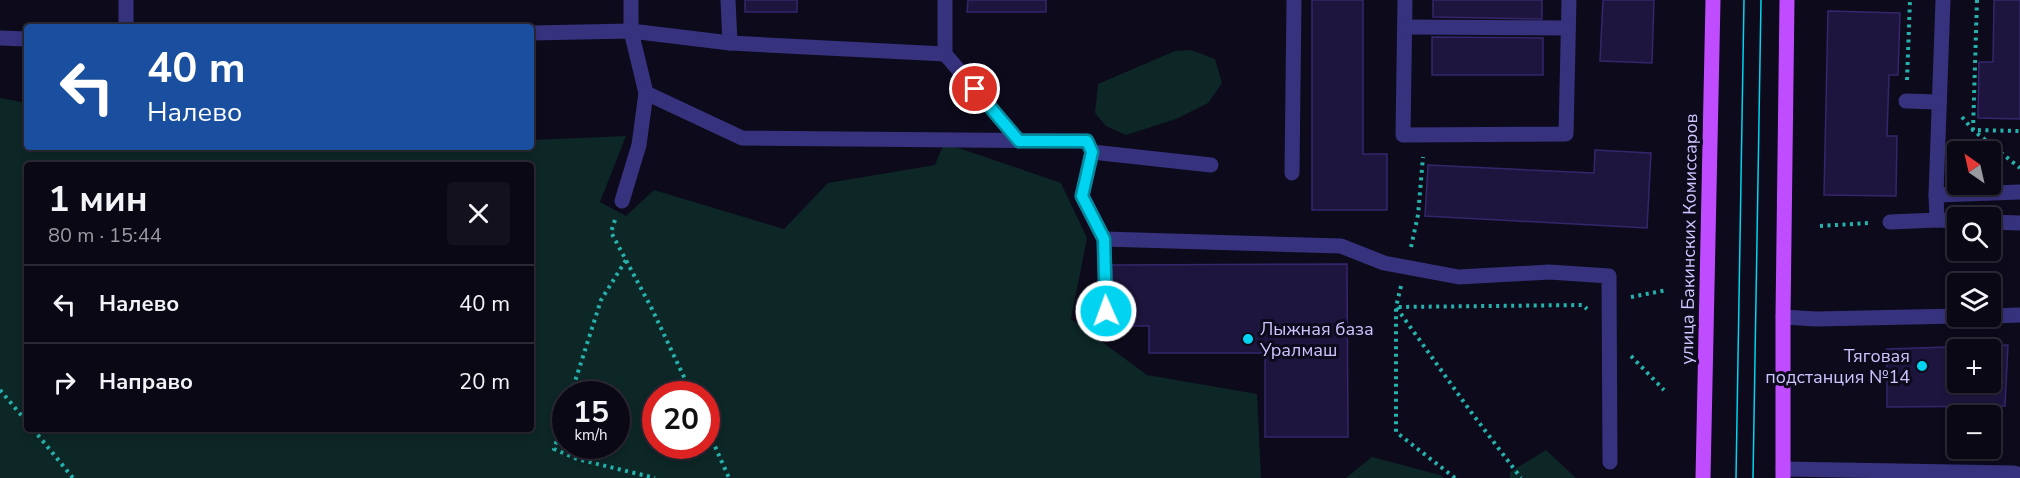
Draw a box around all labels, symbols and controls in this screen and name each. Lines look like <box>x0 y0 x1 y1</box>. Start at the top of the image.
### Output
text: 40 m <box>147 40 246 97</box>
icon: left <box>48 48 126 126</box>
pin <box>949 63 1000 114</box>
icon: arrive <box>958 72 991 105</box>
text: Налево <box>147 94 242 131</box>
street label: улица Бакинских Комиссаров <box>1675 113 1703 365</box>
north arrow <box>1947 141 2001 195</box>
map controls <box>1947 141 2001 459</box>
text: 1 мин <box>48 175 148 224</box>
button: close <box>447 182 510 245</box>
button: search <box>1947 207 2001 261</box>
text: 80 m · 15:44 <box>48 222 162 249</box>
button: layers <box>1947 273 2001 327</box>
position arrow <box>1074 279 1138 343</box>
icon: left <box>48 288 81 321</box>
text: Налево <box>99 289 179 319</box>
text: 40 m <box>459 289 510 319</box>
place label: Лыжная база Уралмаш <box>1259 317 1374 362</box>
marker: Лыжная база Уралмаш <box>1241 332 1255 346</box>
button: + <box>1947 339 2001 393</box>
place label: Тяговая подстанция №14 <box>1765 344 1910 389</box>
marker: Тяговая подстанция №14 <box>1915 359 1929 373</box>
icon: right <box>48 366 81 399</box>
text: Направо <box>99 367 193 397</box>
text: 20 m <box>459 367 510 397</box>
speed limit sign: 20 <box>642 381 720 459</box>
text: 15 <box>573 392 609 433</box>
button: − <box>1947 405 2001 459</box>
text: km/h <box>574 425 608 445</box>

